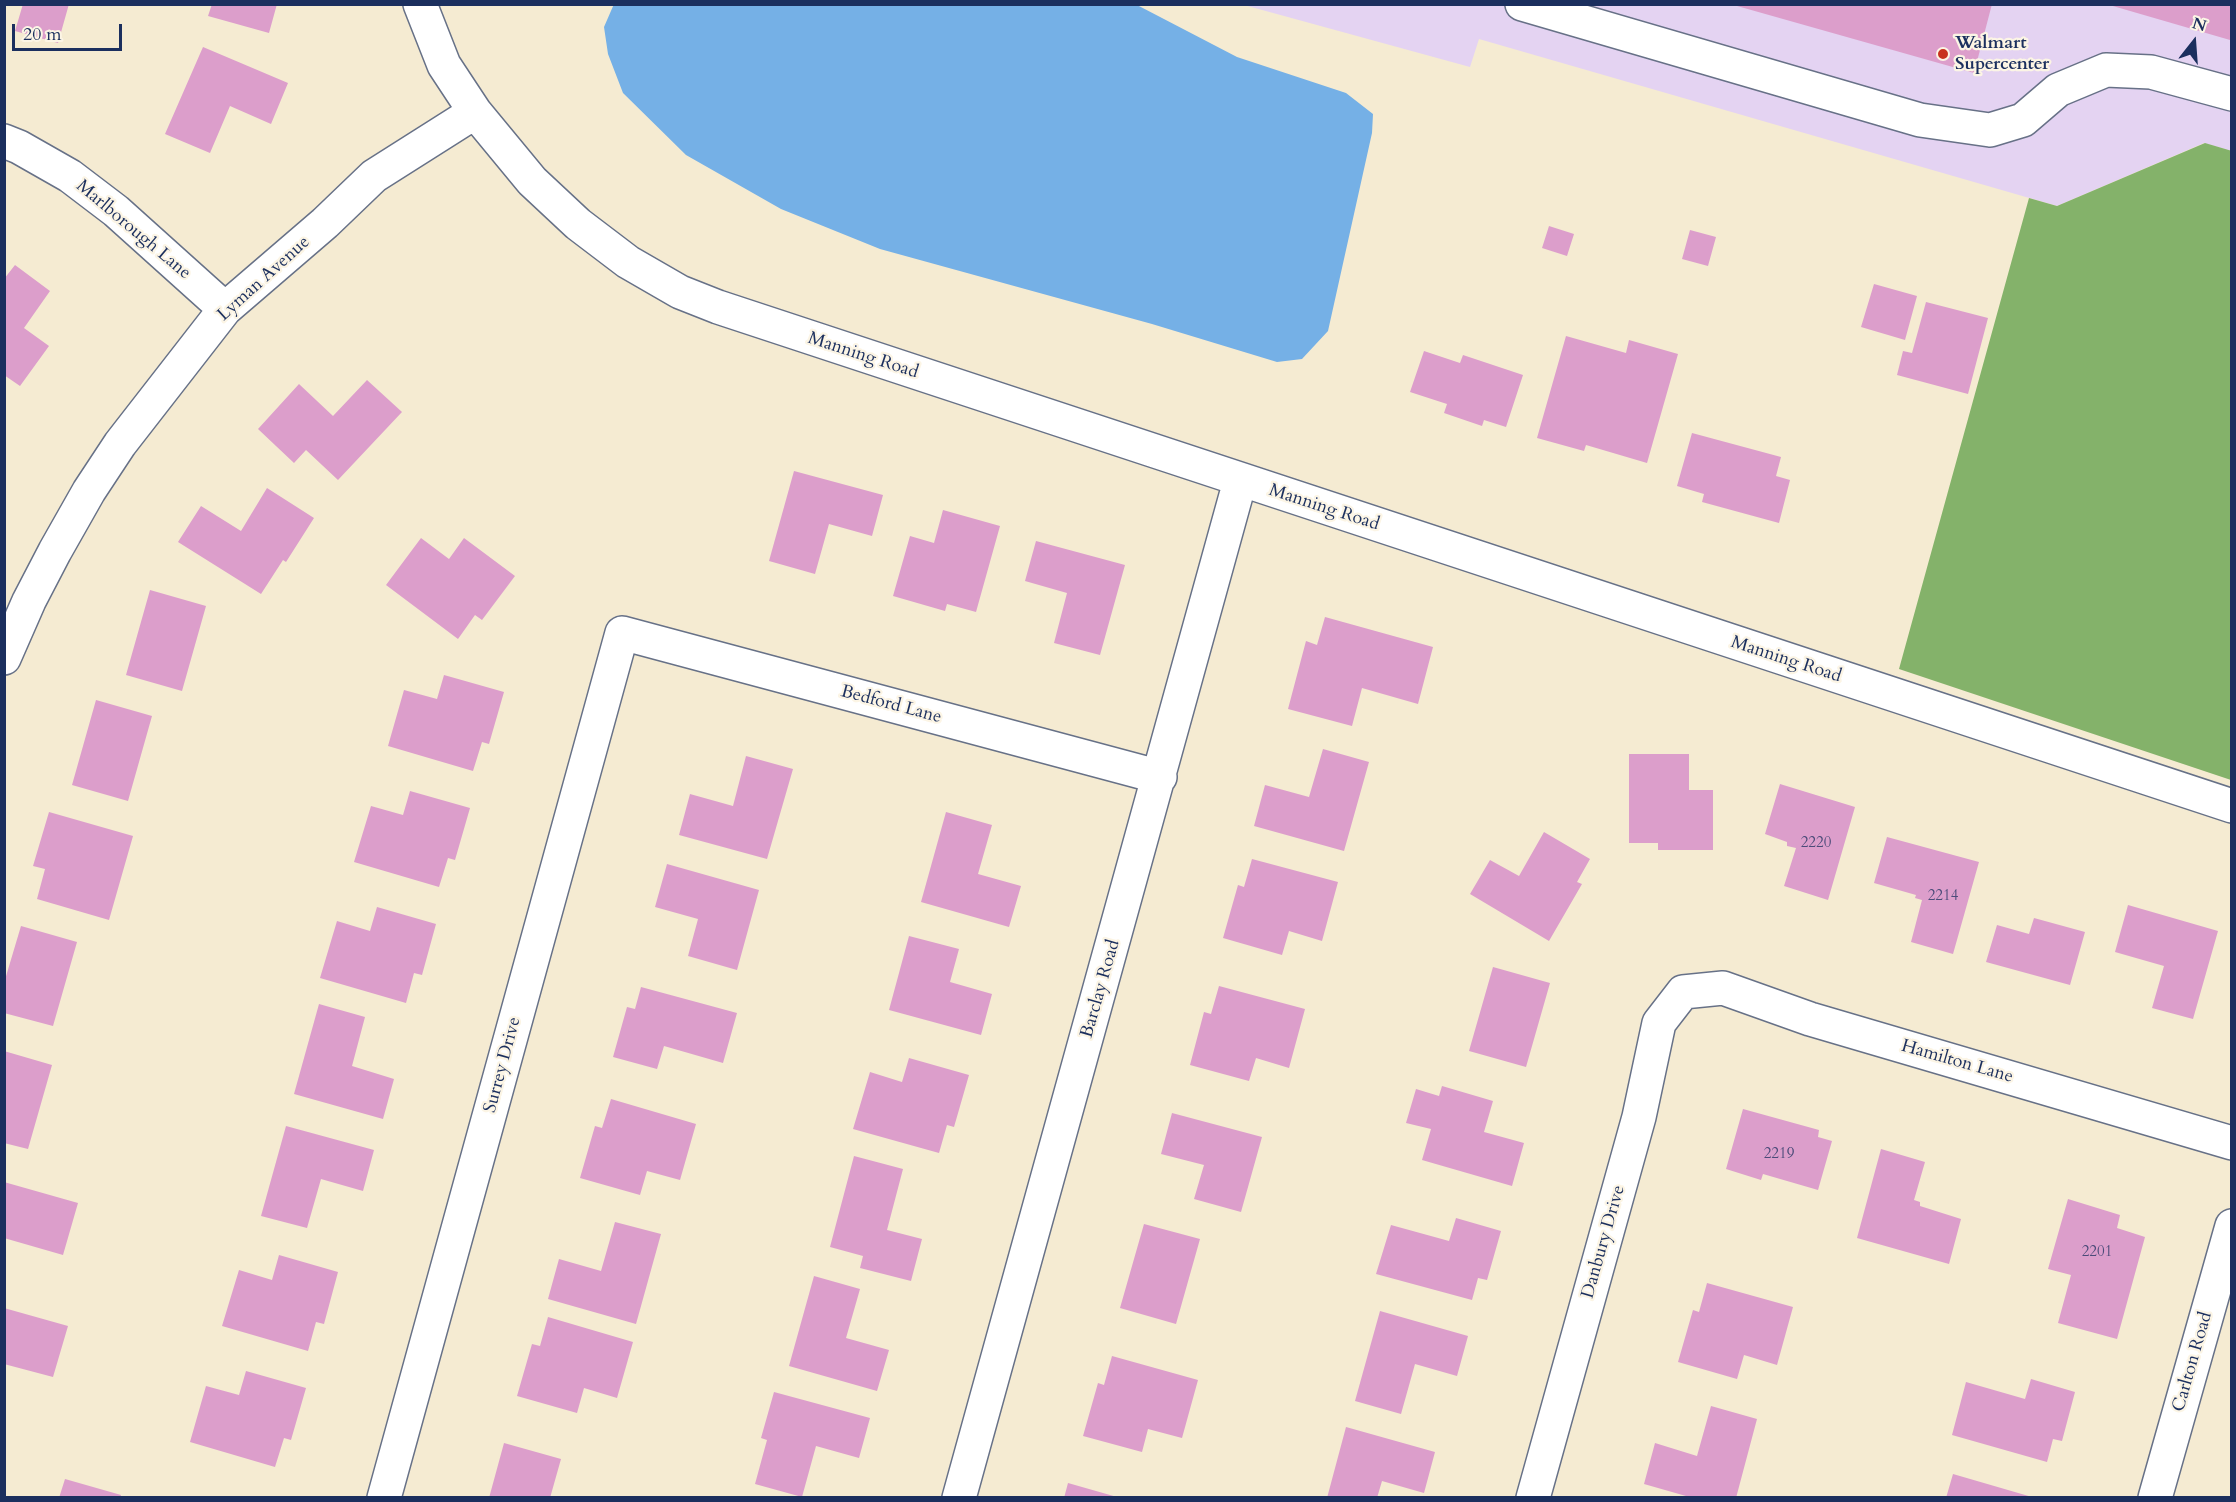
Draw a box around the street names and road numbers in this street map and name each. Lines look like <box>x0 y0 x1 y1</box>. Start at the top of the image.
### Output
street label: Marlborough Lane <box>71 176 195 284</box>
street label: Lyman Avenue <box>213 232 315 326</box>
street label: Manning Road <box>805 328 921 384</box>
street label: Manning Road <box>1266 480 1382 536</box>
street label: Manning Road <box>1728 632 1844 688</box>
street label: Bedford Lane <box>838 681 944 729</box>
street label: Barclay Road <box>1077 937 1125 1041</box>
street label: Surrey Drive <box>480 1015 526 1115</box>
street label: Hamilton Lane <box>1899 1036 2015 1088</box>
street label: Danbury Drive <box>1578 1183 1630 1301</box>
street label: Carlton Road <box>2168 1310 2218 1414</box>

